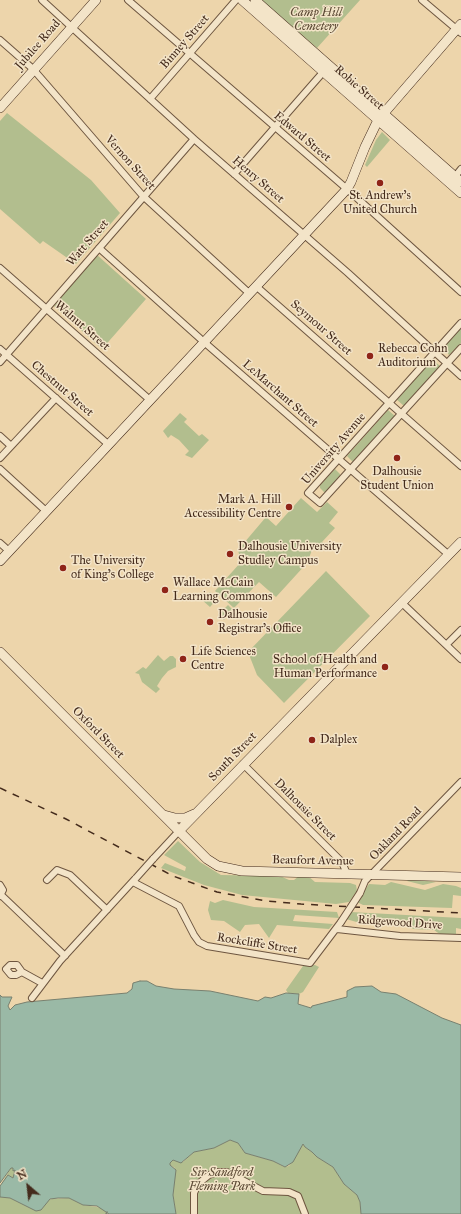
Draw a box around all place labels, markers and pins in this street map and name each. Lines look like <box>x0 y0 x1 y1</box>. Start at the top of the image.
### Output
marker: St. Andrew's United Church <box>375 178 385 188</box>
place label: St. Andrew's United Church <box>343 189 417 217</box>
place label: Rebecca Cohn Auditorium <box>378 342 447 370</box>
marker: Rebecca Cohn Auditorium <box>365 351 375 361</box>
marker: Dalhousie Student Union <box>392 453 402 463</box>
place label: Dalhousie Student Union <box>360 465 434 493</box>
place label: Mark A. Hill Accessibility Centre <box>185 493 281 521</box>
marker: Mark A. Hill Accessibility Centre <box>284 502 294 512</box>
place label: Dalhousie University Studley Campus <box>238 540 342 568</box>
marker: Dalhousie University Studley Campus <box>225 549 235 559</box>
place label: The University of King's College <box>71 554 154 582</box>
marker: The University of King's College <box>58 563 68 573</box>
place label: Wallace McCain Learning Commons <box>173 576 272 604</box>
marker: Wallace McCain Learning Commons <box>160 585 170 595</box>
place label: Dalhousie Registrar's Office <box>218 608 302 636</box>
marker: Dalhousie Registrar's Office <box>205 617 215 627</box>
place label: Life Sciences Centre <box>191 645 256 673</box>
place label: School of Health and Human Performance <box>273 653 377 681</box>
marker: Life Sciences Centre <box>178 654 188 664</box>
marker: School of Health and Human Performance <box>380 662 390 672</box>
place label: Dalplex <box>320 733 357 747</box>
marker: Dalplex <box>307 735 317 745</box>

